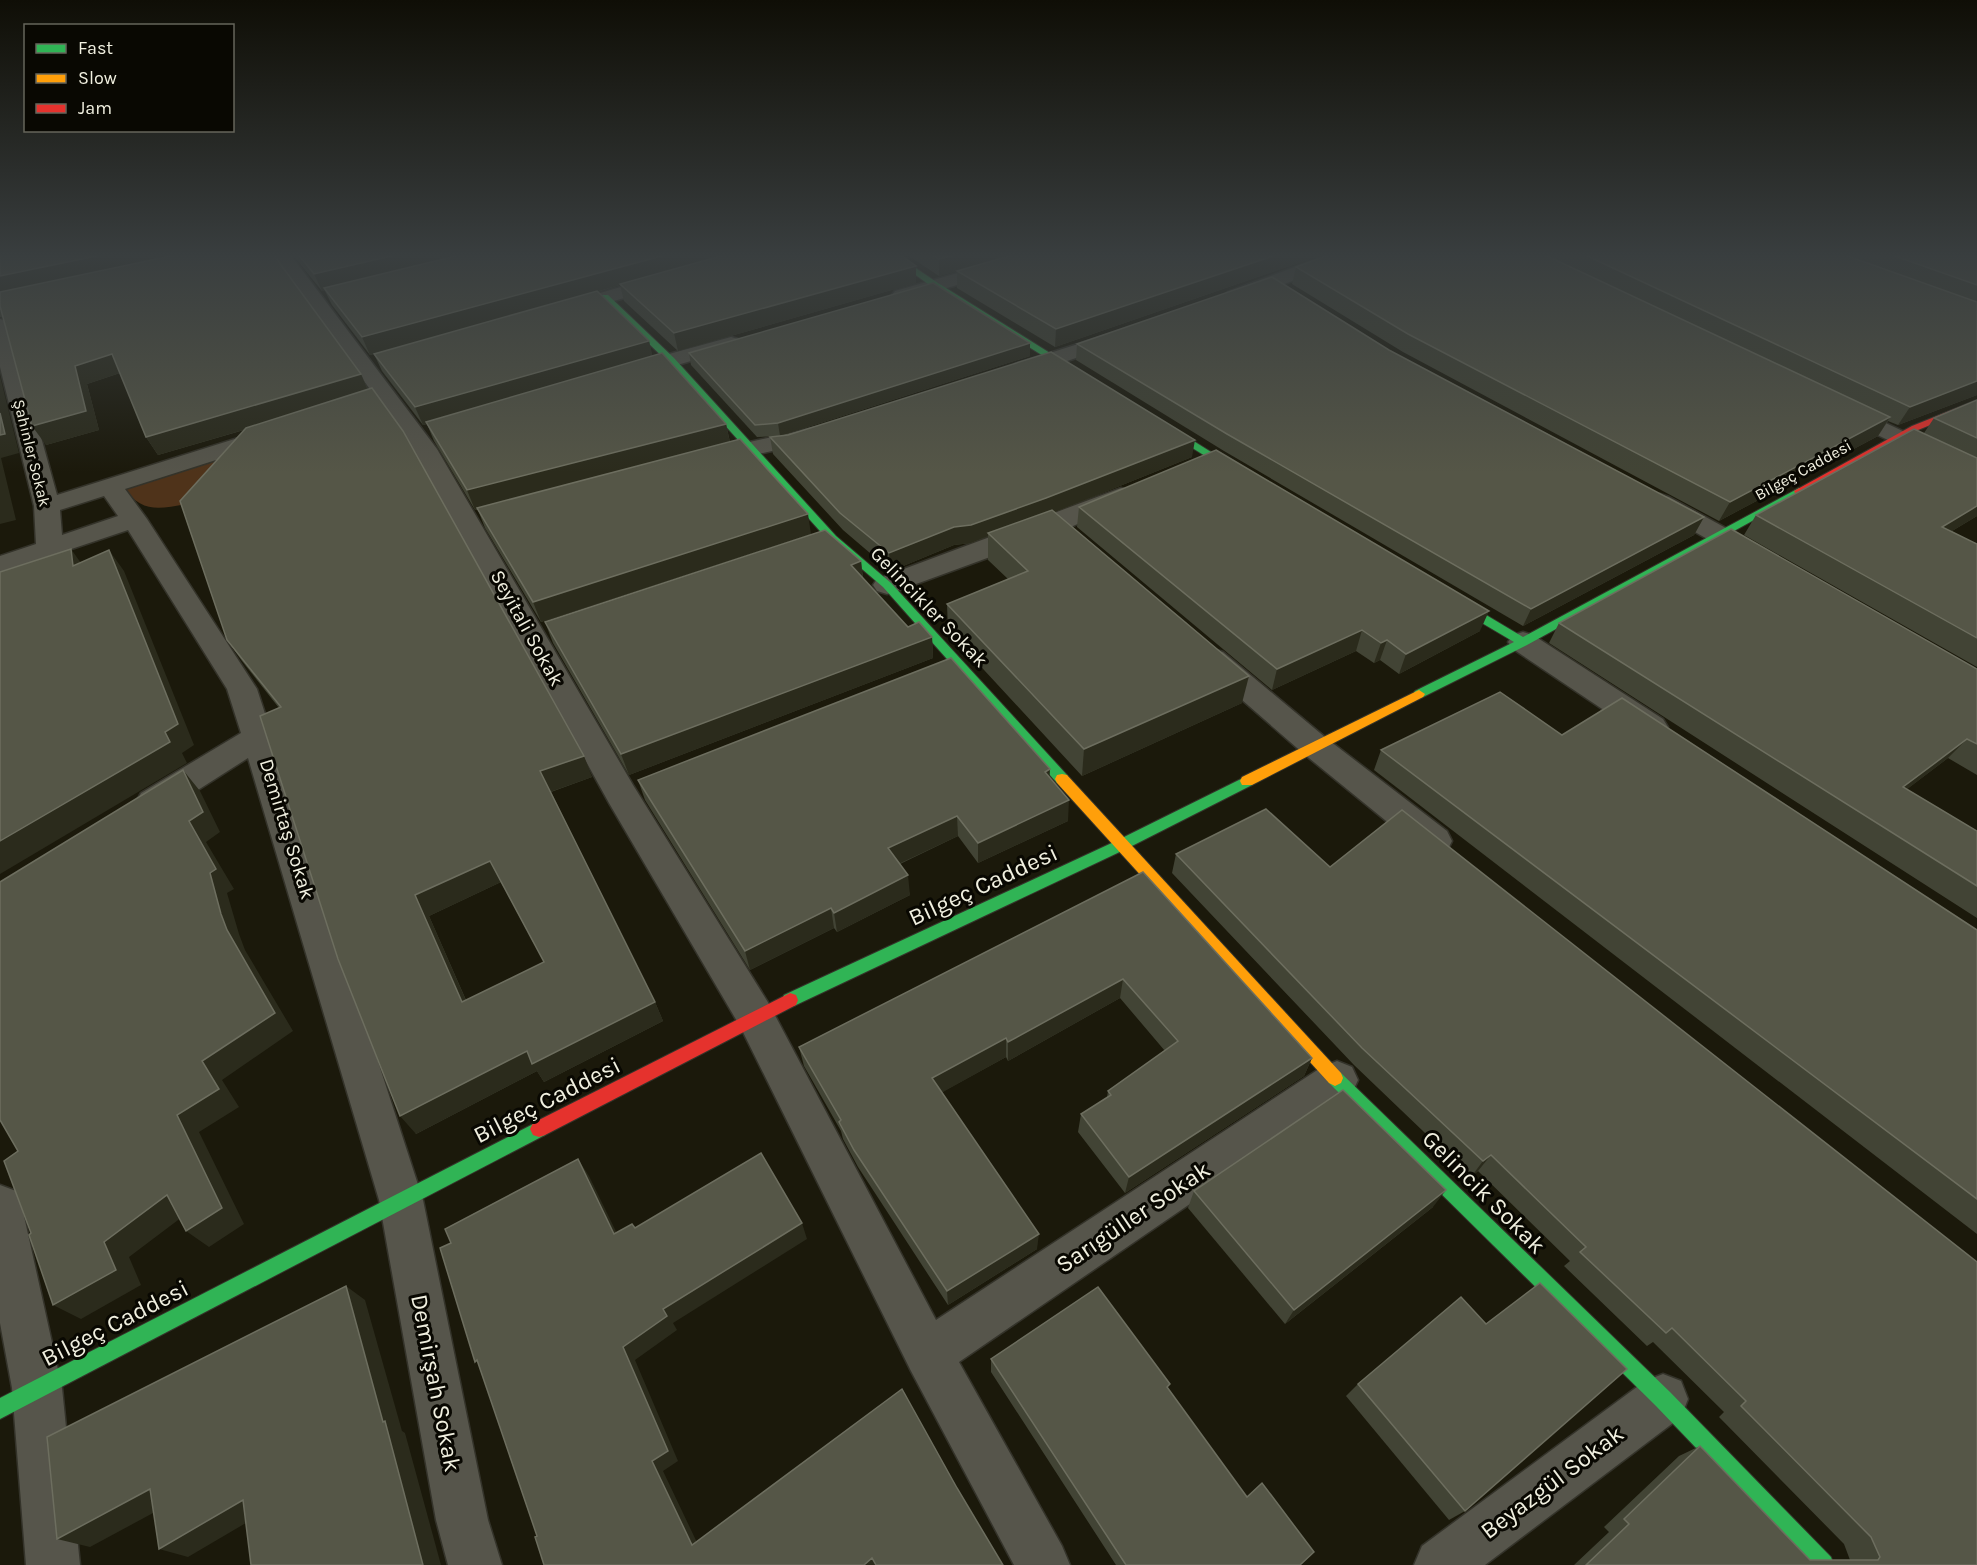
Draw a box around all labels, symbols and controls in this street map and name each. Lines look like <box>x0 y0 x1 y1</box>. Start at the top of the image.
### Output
legend <box>24 24 234 132</box>
text: Fast <box>78 37 113 59</box>
text: Slow <box>78 67 117 89</box>
text: Jam <box>78 97 112 119</box>
street label: Şahinler Sokak <box>9 397 55 509</box>
street label: Bilgeç Caddesi <box>1751 436 1855 504</box>
street label: Gelincikler Sokak <box>866 542 992 672</box>
street label: Seyitali Sokak <box>486 566 568 690</box>
street label: Demirtaş Sokak <box>255 756 319 902</box>
street label: Bilgeç Caddesi <box>904 838 1062 932</box>
street label: Bilgeç Caddesi <box>469 1051 625 1149</box>
street label: Gelincik Sokak <box>1417 1125 1551 1259</box>
street label: Sarıgüller Sokak <box>1051 1155 1215 1279</box>
street label: Bilgeç Caddesi <box>37 1274 193 1372</box>
street label: Demirşah Sokak <box>405 1292 467 1474</box>
street label: Beyazgül Sokak <box>1475 1419 1629 1545</box>

